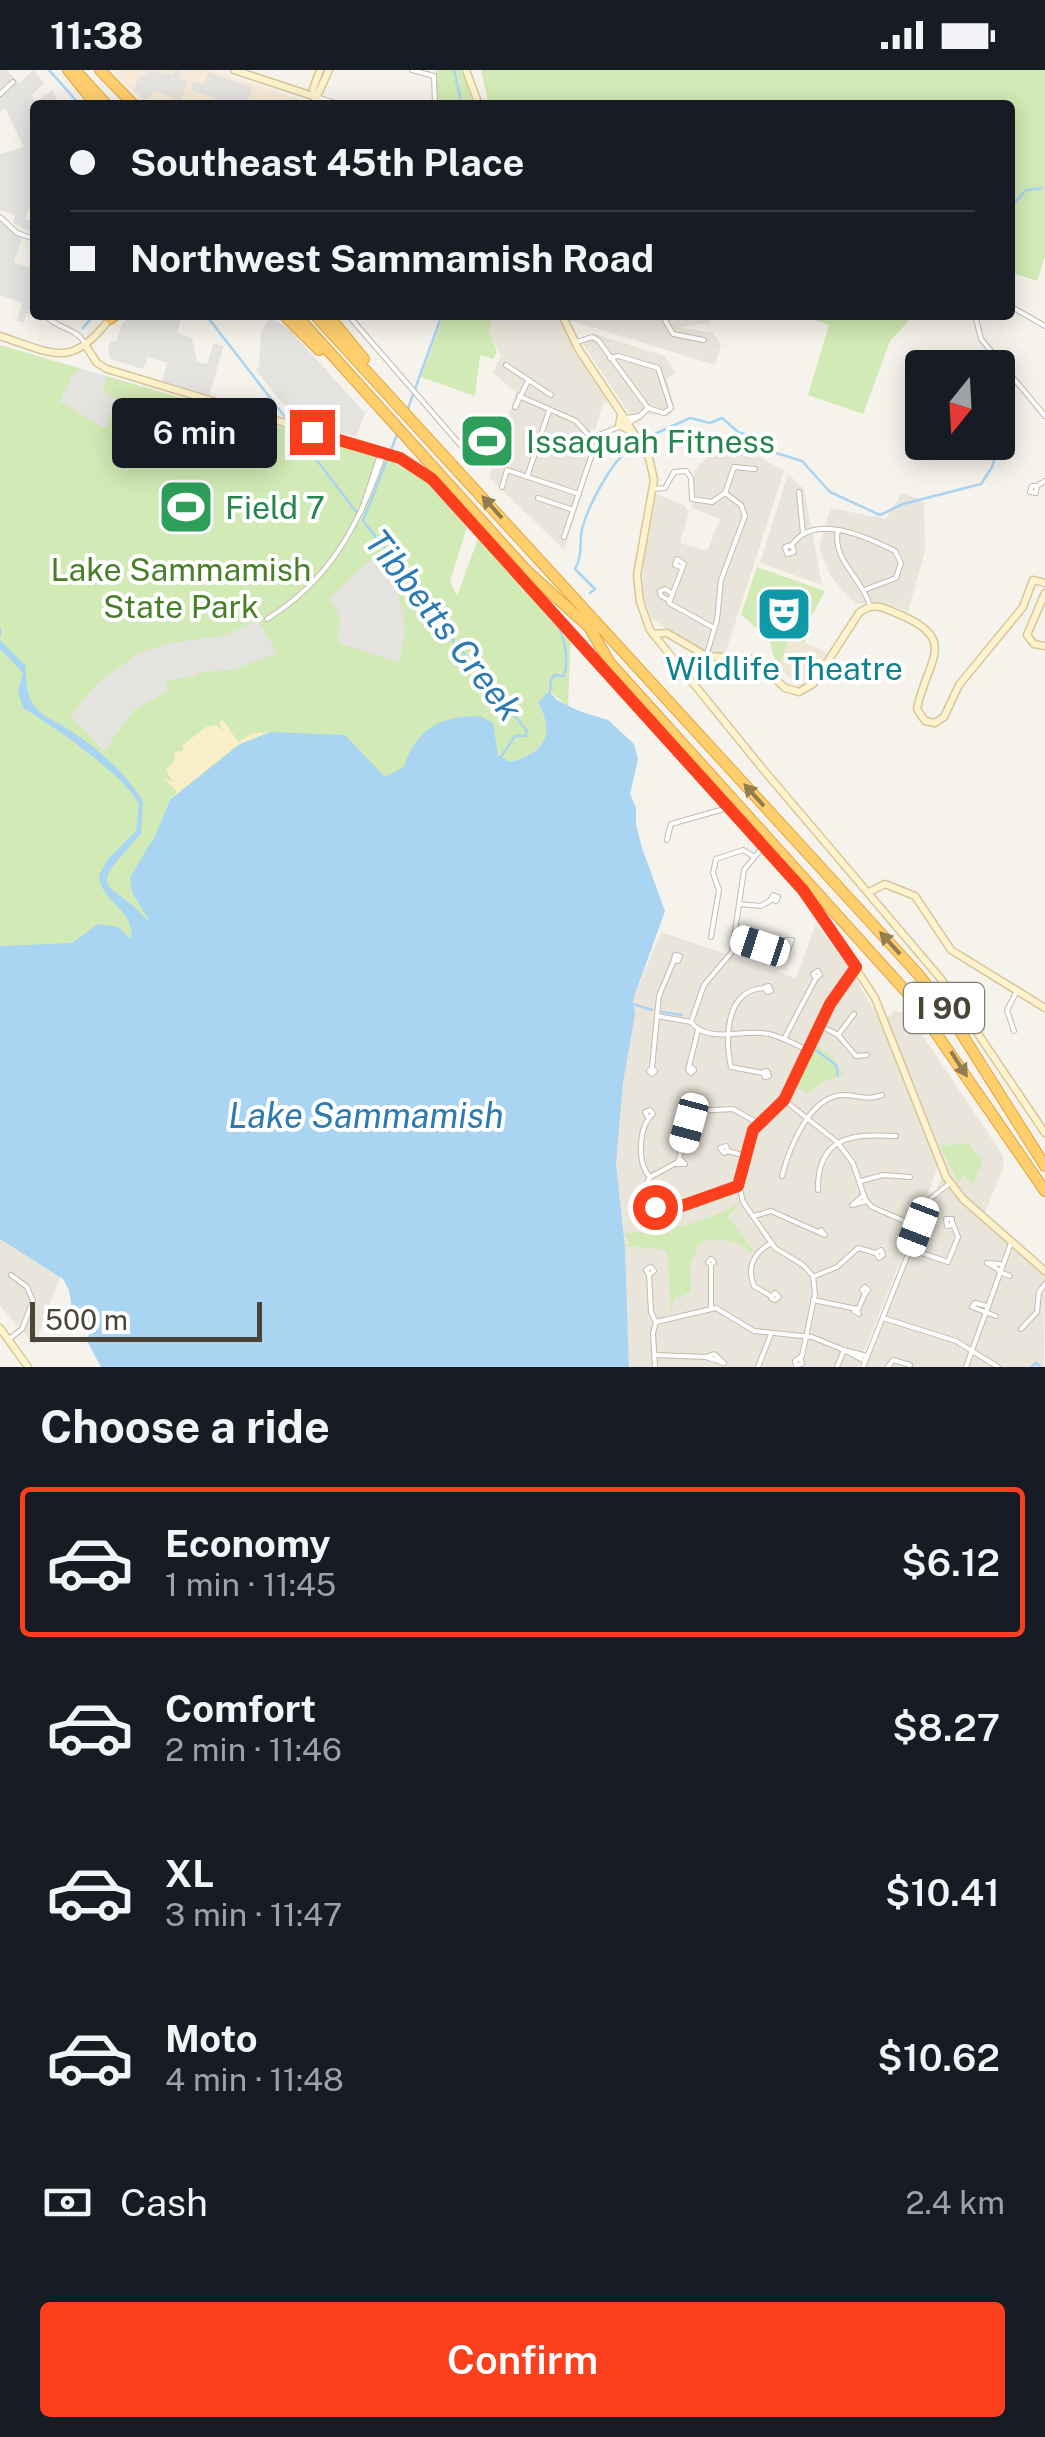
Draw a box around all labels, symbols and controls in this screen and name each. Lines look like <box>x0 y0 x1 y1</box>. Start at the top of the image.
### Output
text: 11:38 <box>50 13 143 58</box>
text: Southeast 45th Place <box>130 140 525 185</box>
text: Northwest Sammamish Road <box>130 236 654 281</box>
north arrow <box>905 350 1015 460</box>
map controls <box>905 350 1015 460</box>
callout: 6 min <box>112 397 277 467</box>
route end <box>290 410 335 455</box>
sports icon: Issaquah Fitness <box>457 411 517 471</box>
text: 6 min <box>153 414 236 451</box>
place label: Issaquah Fitness <box>526 423 775 460</box>
sports icon: Field 7 <box>156 477 216 537</box>
place label: Field 7 <box>225 489 325 526</box>
one-way arrow <box>482 495 504 520</box>
water label: Tibbetts Creek <box>357 521 531 729</box>
park label: Lake Sammamish State Park <box>51 551 311 625</box>
theatre icon: Wildlife Theatre <box>754 584 814 644</box>
place label: Wildlife Theatre <box>665 650 903 687</box>
one-way arrow <box>743 783 766 807</box>
car <box>727 922 793 970</box>
one-way arrow <box>879 931 902 955</box>
road number: I 90 <box>904 983 984 1033</box>
one-way arrow <box>949 1050 967 1078</box>
car <box>667 1090 711 1156</box>
water label: Lake Sammamish <box>228 1095 504 1136</box>
route start <box>633 1185 678 1230</box>
car <box>893 1194 943 1260</box>
scale bar <box>30 1297 262 1342</box>
text: 500 m <box>45 1303 128 1336</box>
text: Choose a ride <box>40 1400 330 1453</box>
icon: car <box>45 1517 135 1607</box>
text: Economy <box>165 1521 331 1566</box>
text: $6.12 <box>901 1540 1000 1585</box>
text: 1 min · 11:45 <box>165 1566 336 1603</box>
icon: car <box>45 1682 135 1772</box>
text: Comfort <box>165 1686 316 1731</box>
text: $8.27 <box>892 1705 1000 1750</box>
text: 2 min · 11:46 <box>165 1731 342 1768</box>
icon: car <box>45 1847 135 1937</box>
text: XL <box>165 1851 214 1896</box>
text: $10.41 <box>885 1870 1000 1915</box>
text: 3 min · 11:47 <box>165 1896 342 1933</box>
icon: car <box>45 2012 135 2102</box>
text: Moto <box>165 2016 258 2061</box>
text: $10.62 <box>877 2035 1000 2080</box>
text: 4 min · 11:48 <box>165 2061 344 2098</box>
icon: cash <box>40 2175 95 2230</box>
text: Cash <box>120 2180 208 2225</box>
text: 2.4 km <box>905 2184 1005 2221</box>
button: Confirm <box>40 2302 1005 2417</box>

